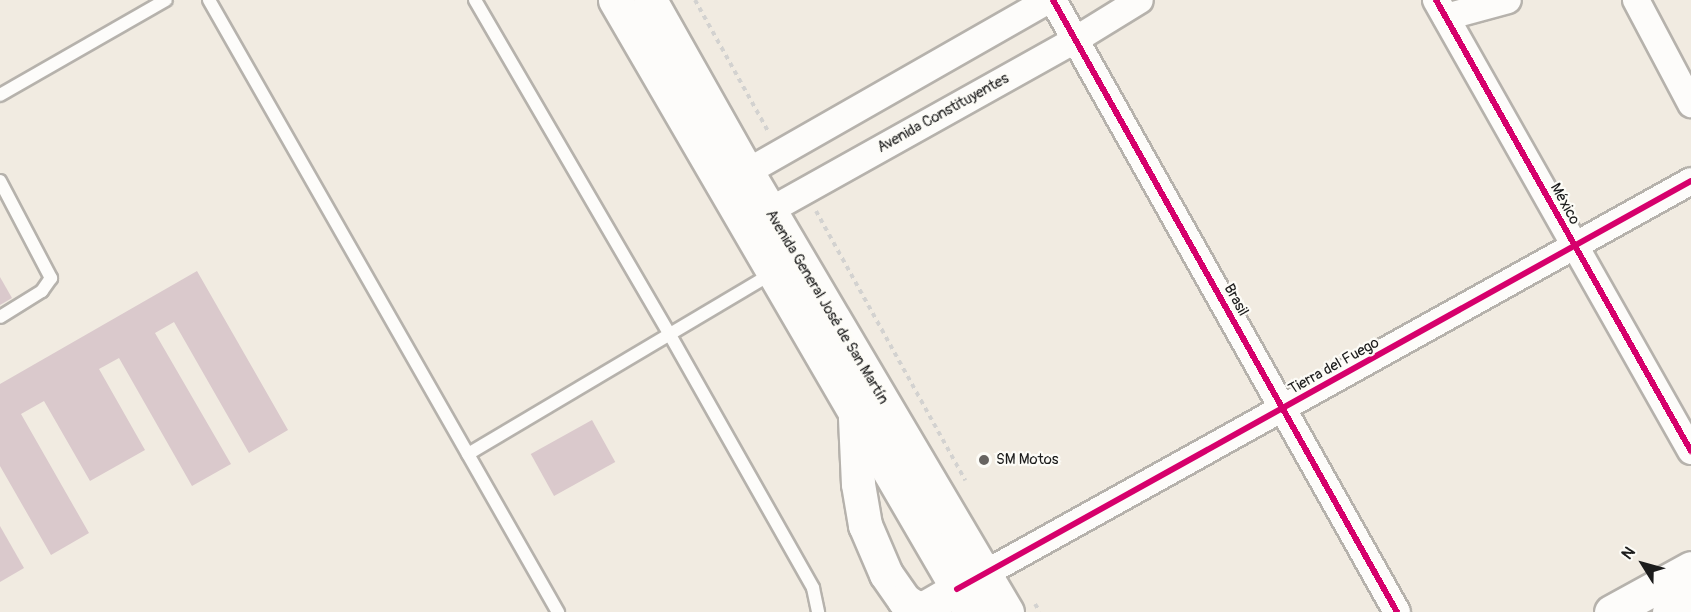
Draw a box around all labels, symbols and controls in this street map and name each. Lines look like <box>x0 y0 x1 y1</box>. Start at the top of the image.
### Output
street label: Avenida Constituyentes <box>874 69 1012 157</box>
street label: México <box>1546 180 1584 228</box>
street label: Avenida General José de San Martín <box>762 206 892 408</box>
street label: Brasil <box>1220 281 1252 319</box>
street label: Tierra del Fuego <box>1286 334 1382 398</box>
place label: SM Motos <box>996 451 1058 469</box>
marker: SM Motos <box>977 453 991 467</box>
north arrow <box>1613 534 1673 594</box>
text: N <box>1617 543 1640 564</box>

